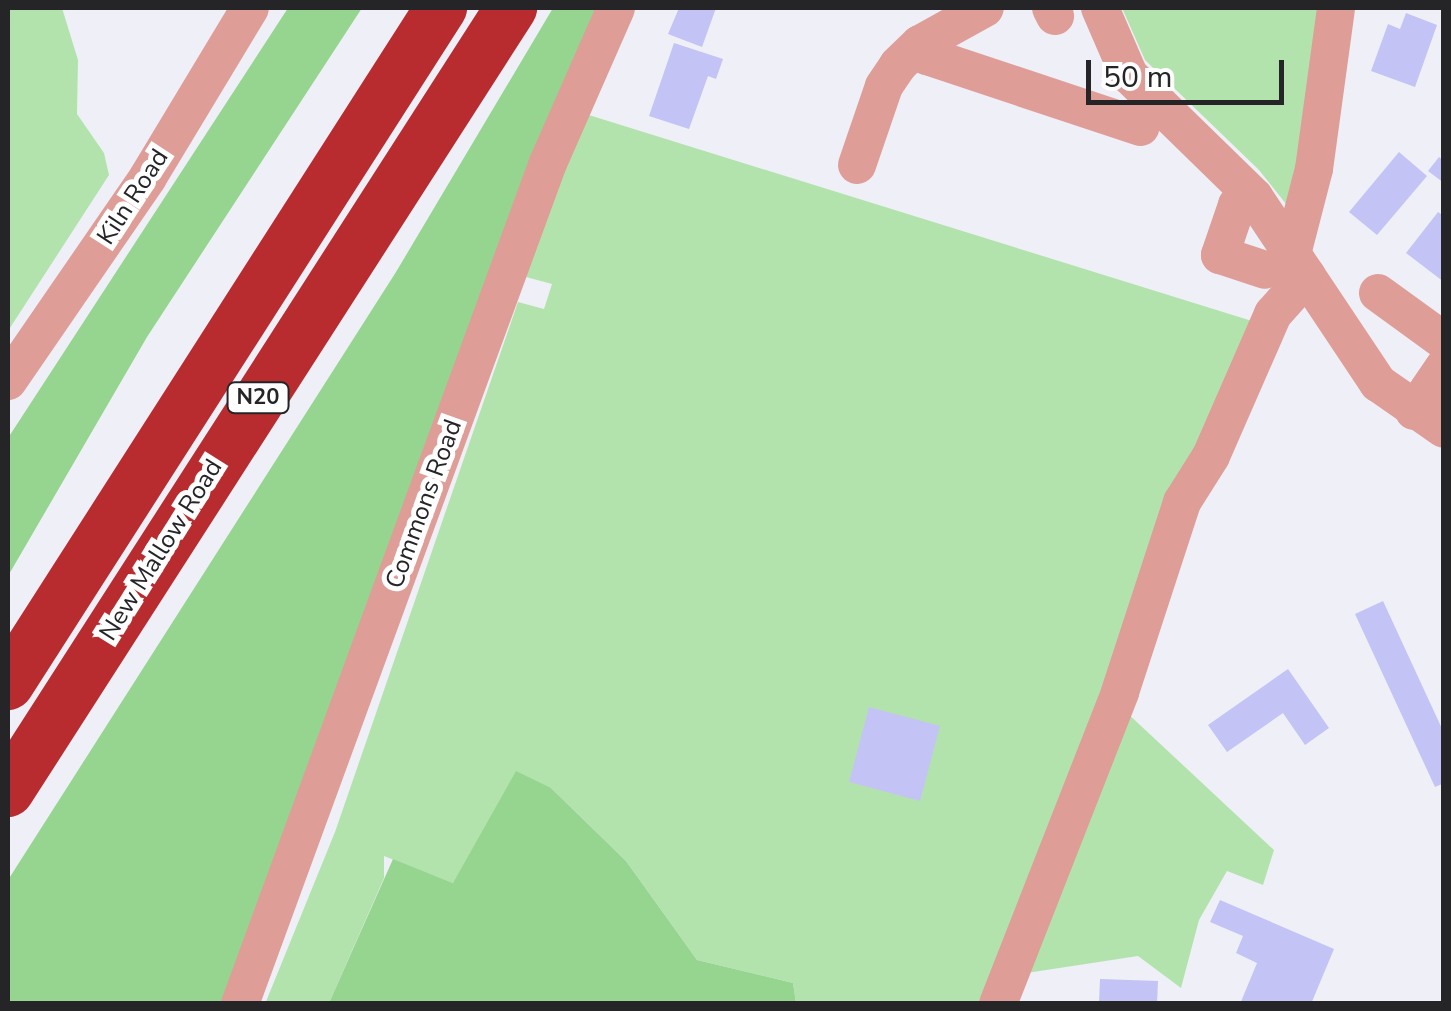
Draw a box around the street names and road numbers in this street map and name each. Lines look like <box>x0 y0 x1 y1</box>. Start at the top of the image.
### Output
street label: Kiln Road <box>91 144 175 250</box>
road number: N20 <box>226 381 290 415</box>
street label: Commons Road <box>380 416 468 592</box>
street label: New Mallow Road <box>93 454 229 646</box>

